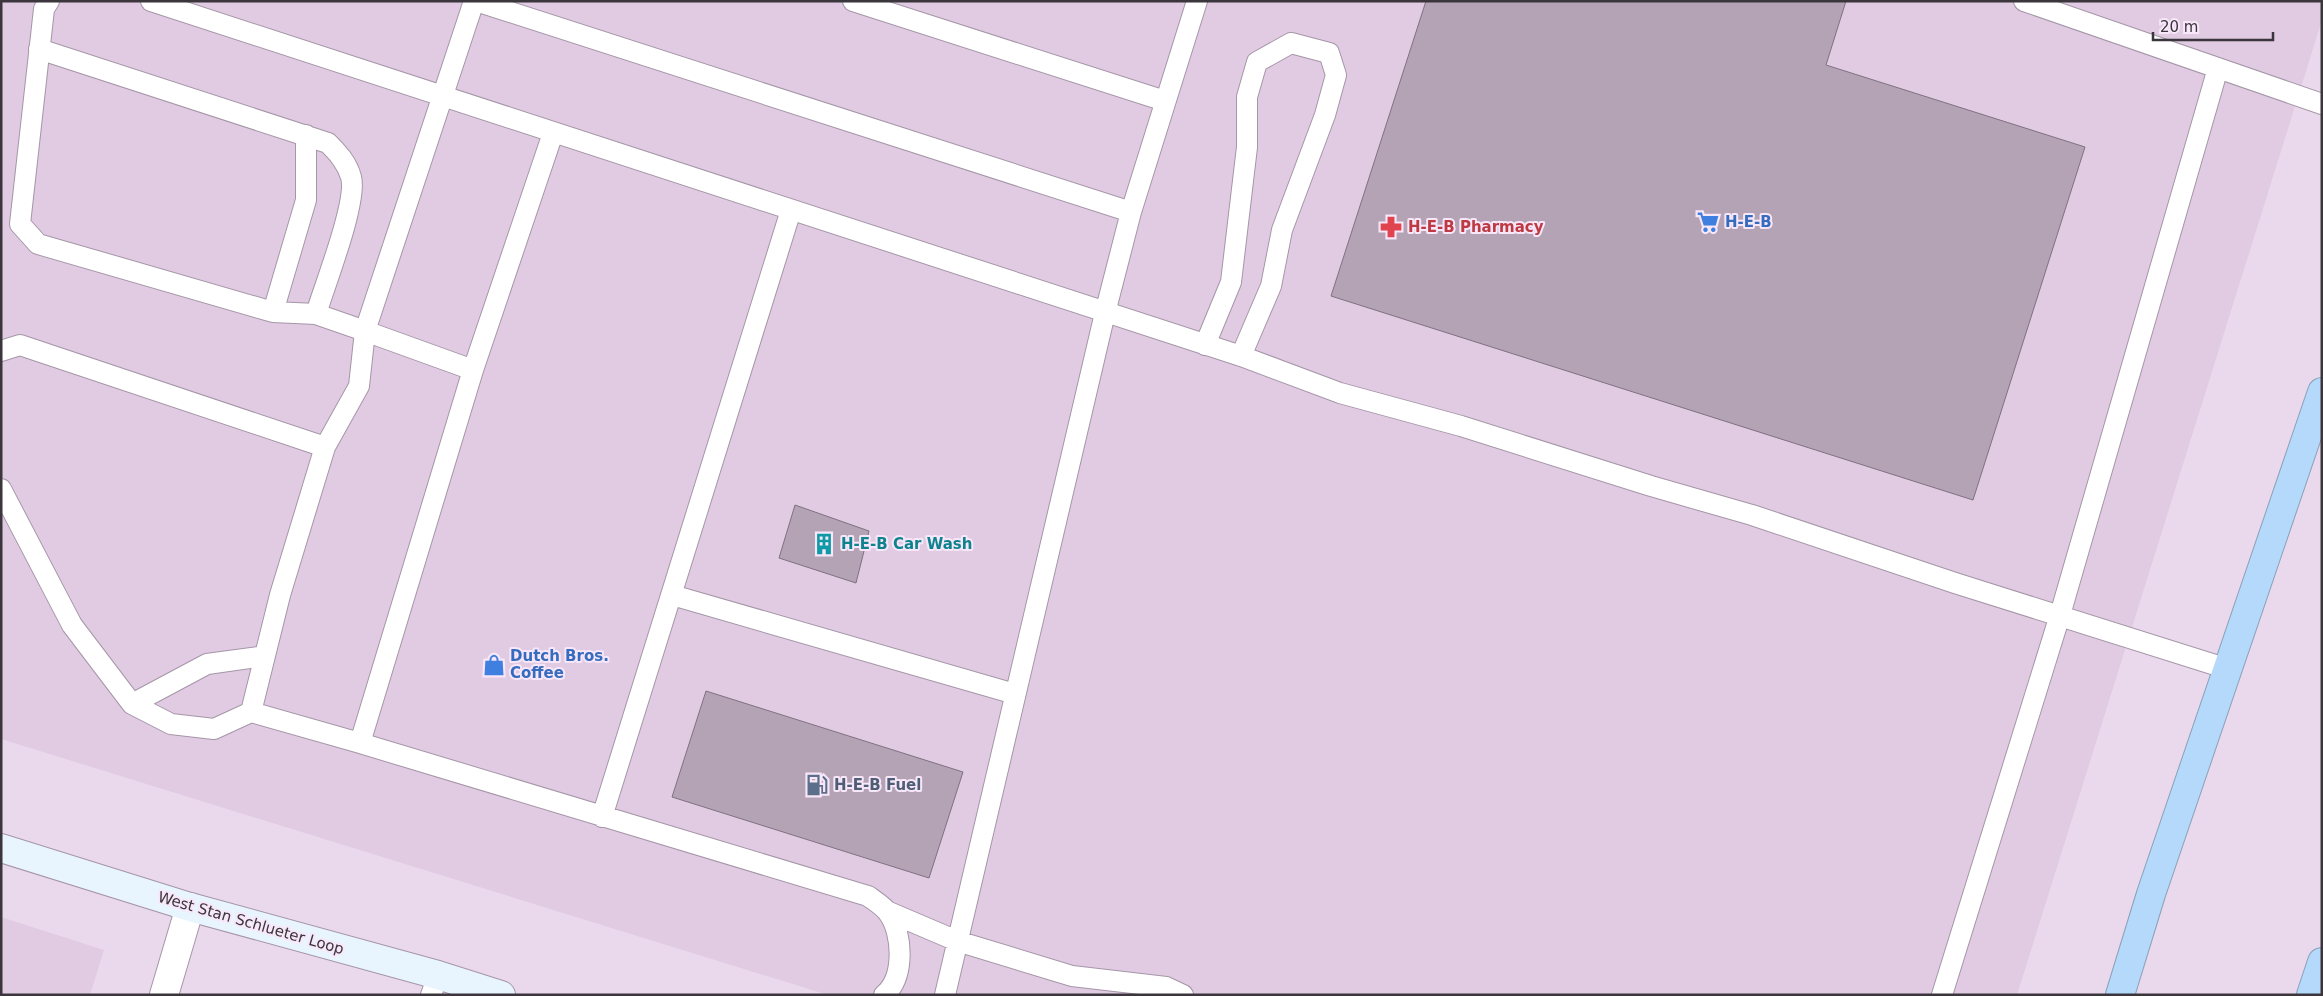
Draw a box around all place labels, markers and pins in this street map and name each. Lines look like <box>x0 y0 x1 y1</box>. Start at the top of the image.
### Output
supermarket icon: H-E-B <box>1695 209 1721 235</box>
place label: H-E-B <box>1725 213 1772 231</box>
pharmacy icon: H-E-B Pharmacy <box>1378 214 1404 240</box>
place label: H-E-B Pharmacy <box>1408 218 1544 236</box>
building icon: H-E-B Car Wash <box>811 531 837 557</box>
place label: H-E-B Car Wash <box>841 535 972 553</box>
place label: Dutch Bros. Coffee <box>510 647 609 682</box>
shop icon: Dutch Bros. Coffee <box>481 652 507 678</box>
fuel station icon: H-E-B Fuel <box>804 772 830 798</box>
place label: H-E-B Fuel <box>834 776 921 794</box>

